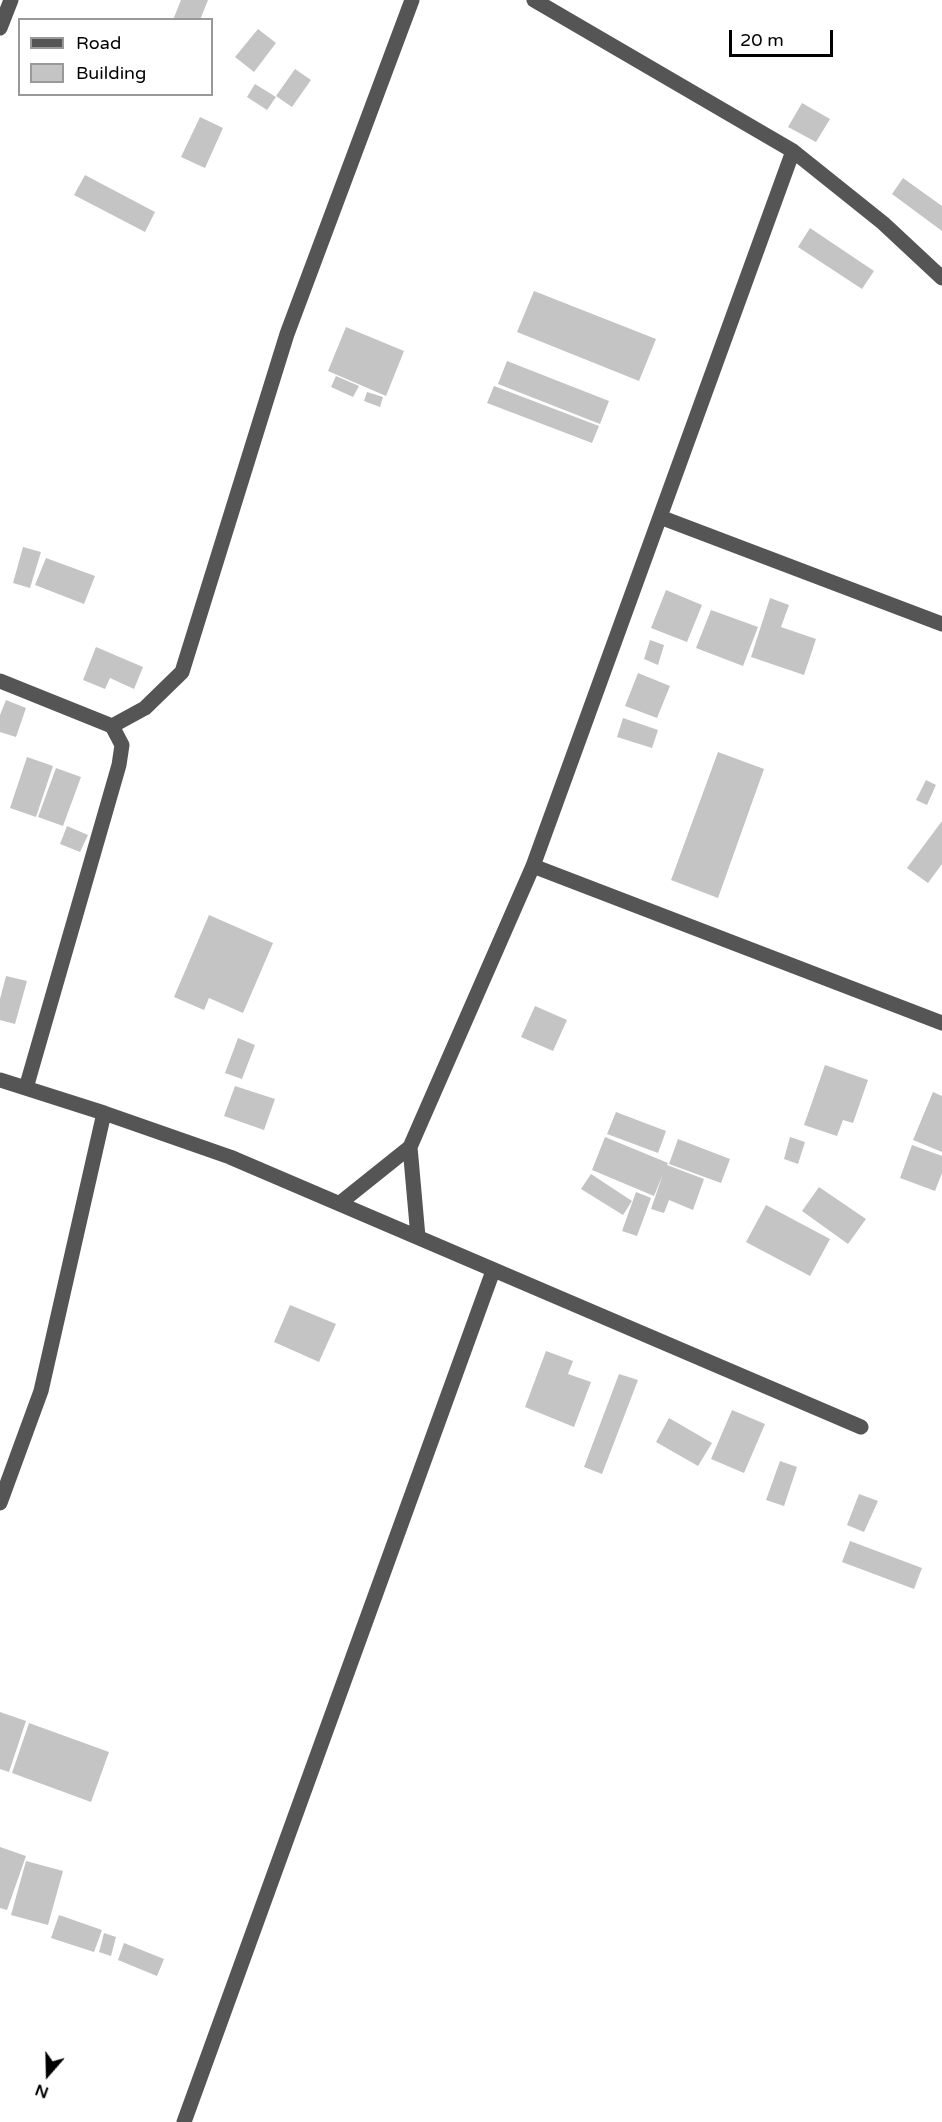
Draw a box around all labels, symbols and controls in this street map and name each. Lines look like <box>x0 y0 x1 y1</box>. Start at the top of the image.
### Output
legend <box>18 18 213 96</box>
scale bar <box>732 18 836 56</box>
text: 20 m <box>740 29 784 51</box>
text: Road <box>76 32 121 54</box>
text: Building <box>76 62 146 84</box>
north arrow <box>18 2044 78 2104</box>
text: N <box>32 2079 51 2103</box>

